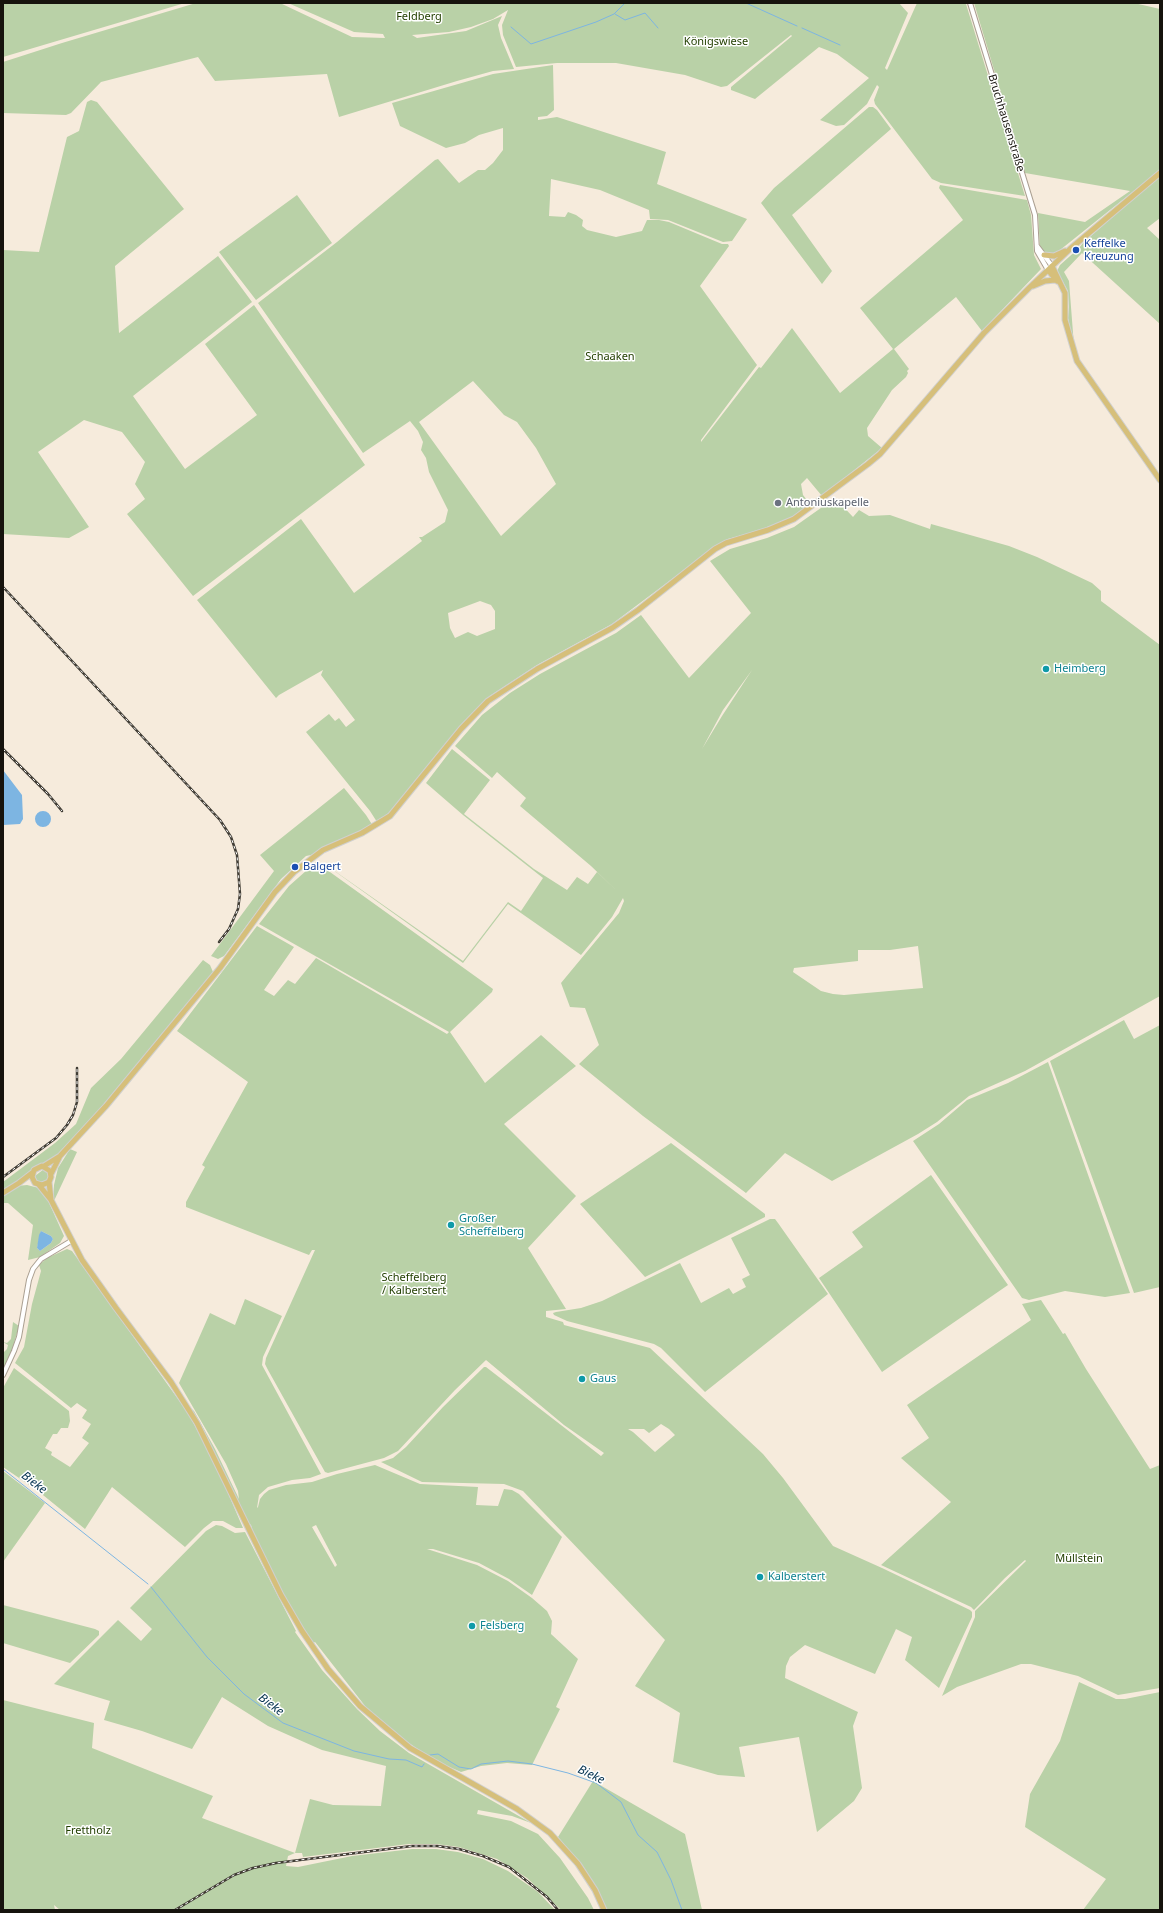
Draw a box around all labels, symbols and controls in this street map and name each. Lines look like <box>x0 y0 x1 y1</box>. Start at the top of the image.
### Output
park label: Feldberg <box>396 10 442 24</box>
park label: Königswiese <box>684 35 748 49</box>
street label: Bruchhausenstraße <box>985 73 1027 173</box>
place label: Keffelke Kreuzung <box>1084 237 1134 263</box>
marker: Keffelke Kreuzung <box>1071 245 1081 255</box>
park label: Schaaken <box>585 350 635 364</box>
place label: Antoniuskapelle <box>786 496 869 510</box>
marker: Antoniuskapelle <box>773 498 783 508</box>
place label: Heimberg <box>1054 662 1106 676</box>
marker: Heimberg <box>1041 664 1051 674</box>
place label: Balgert <box>303 860 341 874</box>
marker: Balgert <box>290 862 300 872</box>
place label: Großer Scheffelberg <box>459 1212 524 1238</box>
marker: Großer Scheffelberg <box>446 1220 456 1230</box>
park label: Scheffelberg / Kalberstert <box>381 1271 447 1297</box>
place label: Gaus <box>590 1372 616 1386</box>
marker: Gaus <box>577 1374 587 1384</box>
water label: Bieke <box>19 1469 49 1497</box>
park label: Müllstein <box>1055 1552 1103 1566</box>
place label: Kalberstert <box>768 1570 825 1584</box>
marker: Kalberstert <box>755 1572 765 1582</box>
place label: Felsberg <box>480 1619 524 1633</box>
marker: Felsberg <box>467 1621 477 1631</box>
water label: Bieke <box>255 1691 287 1719</box>
water label: Bieke <box>575 1762 607 1788</box>
park label: Frettholz <box>65 1824 111 1838</box>

